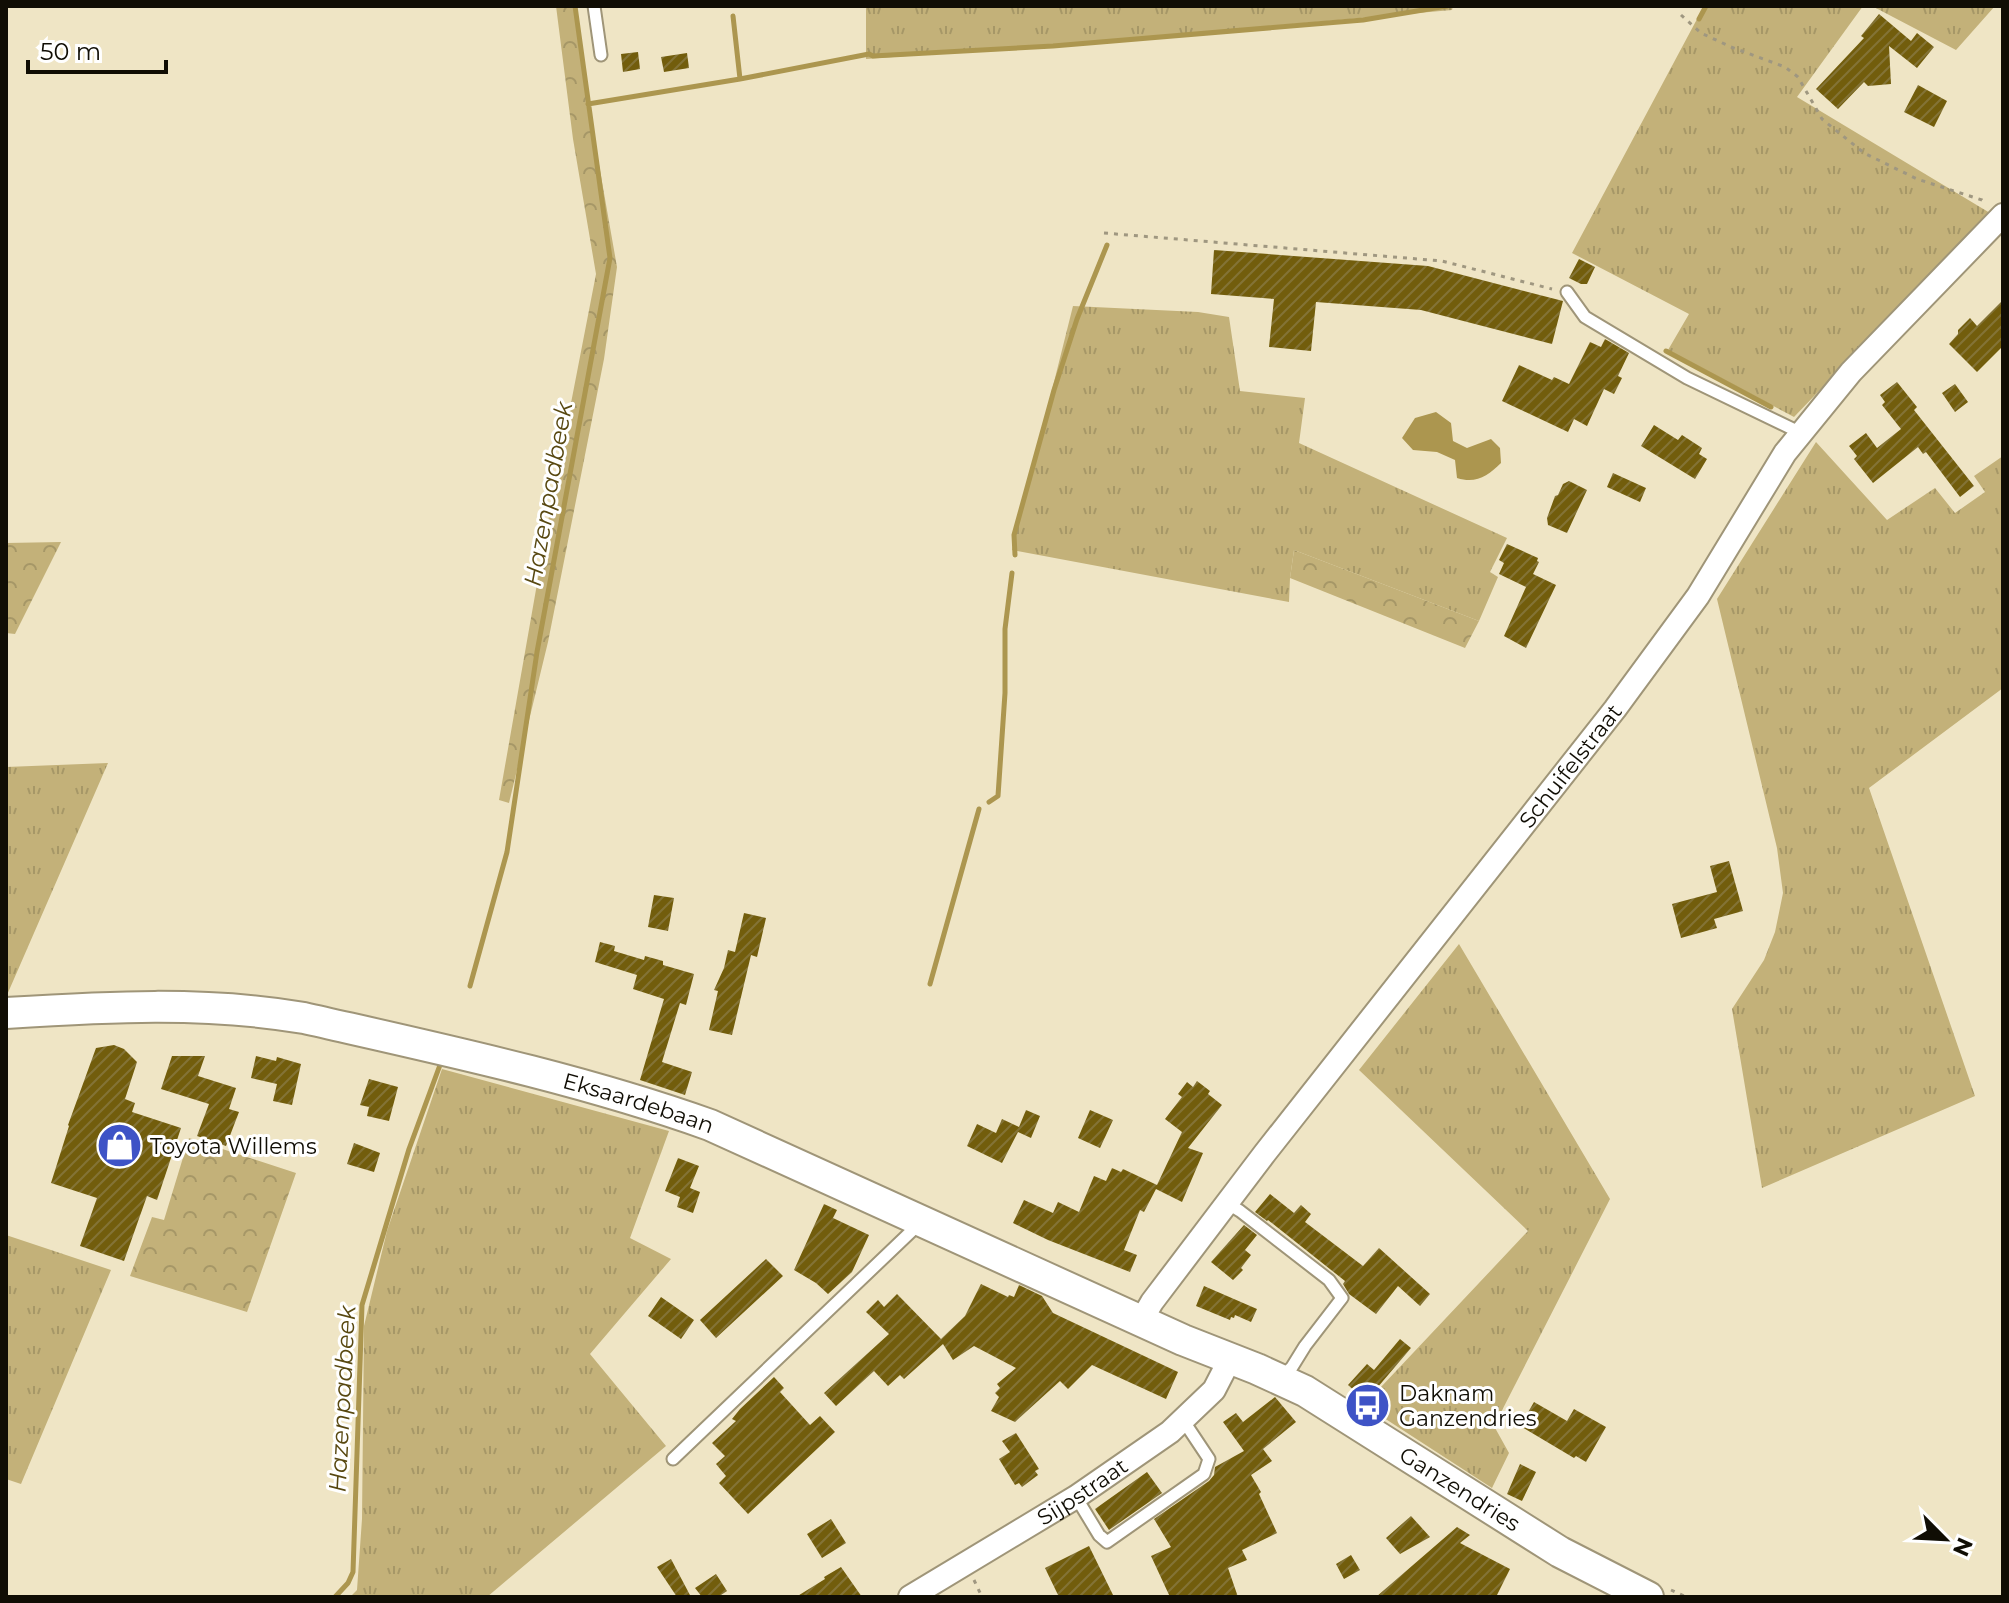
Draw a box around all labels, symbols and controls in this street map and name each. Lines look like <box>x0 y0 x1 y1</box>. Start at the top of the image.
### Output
scale bar <box>28 24 166 74</box>
text: 50 m <box>40 37 101 66</box>
water label: Hazenpadbeek <box>517 398 579 589</box>
street label: Schuifelstraat <box>1513 698 1627 833</box>
street label: Eksaardebaan <box>560 1067 718 1139</box>
shop icon: Toyota Willems <box>95 1122 143 1170</box>
place label: Toyota Willems <box>150 1133 317 1160</box>
water label: Hazenpadbeek <box>323 1303 361 1493</box>
place label: Daknam Ganzendries <box>1399 1380 1537 1432</box>
bus stop icon: Daknam Ganzendries <box>1344 1382 1392 1430</box>
street label: Ganzendries <box>1395 1441 1526 1537</box>
street label: Sijpstraat <box>1032 1452 1133 1531</box>
north arrow <box>1905 1499 1985 1579</box>
text: N <box>1947 1533 1979 1561</box>

